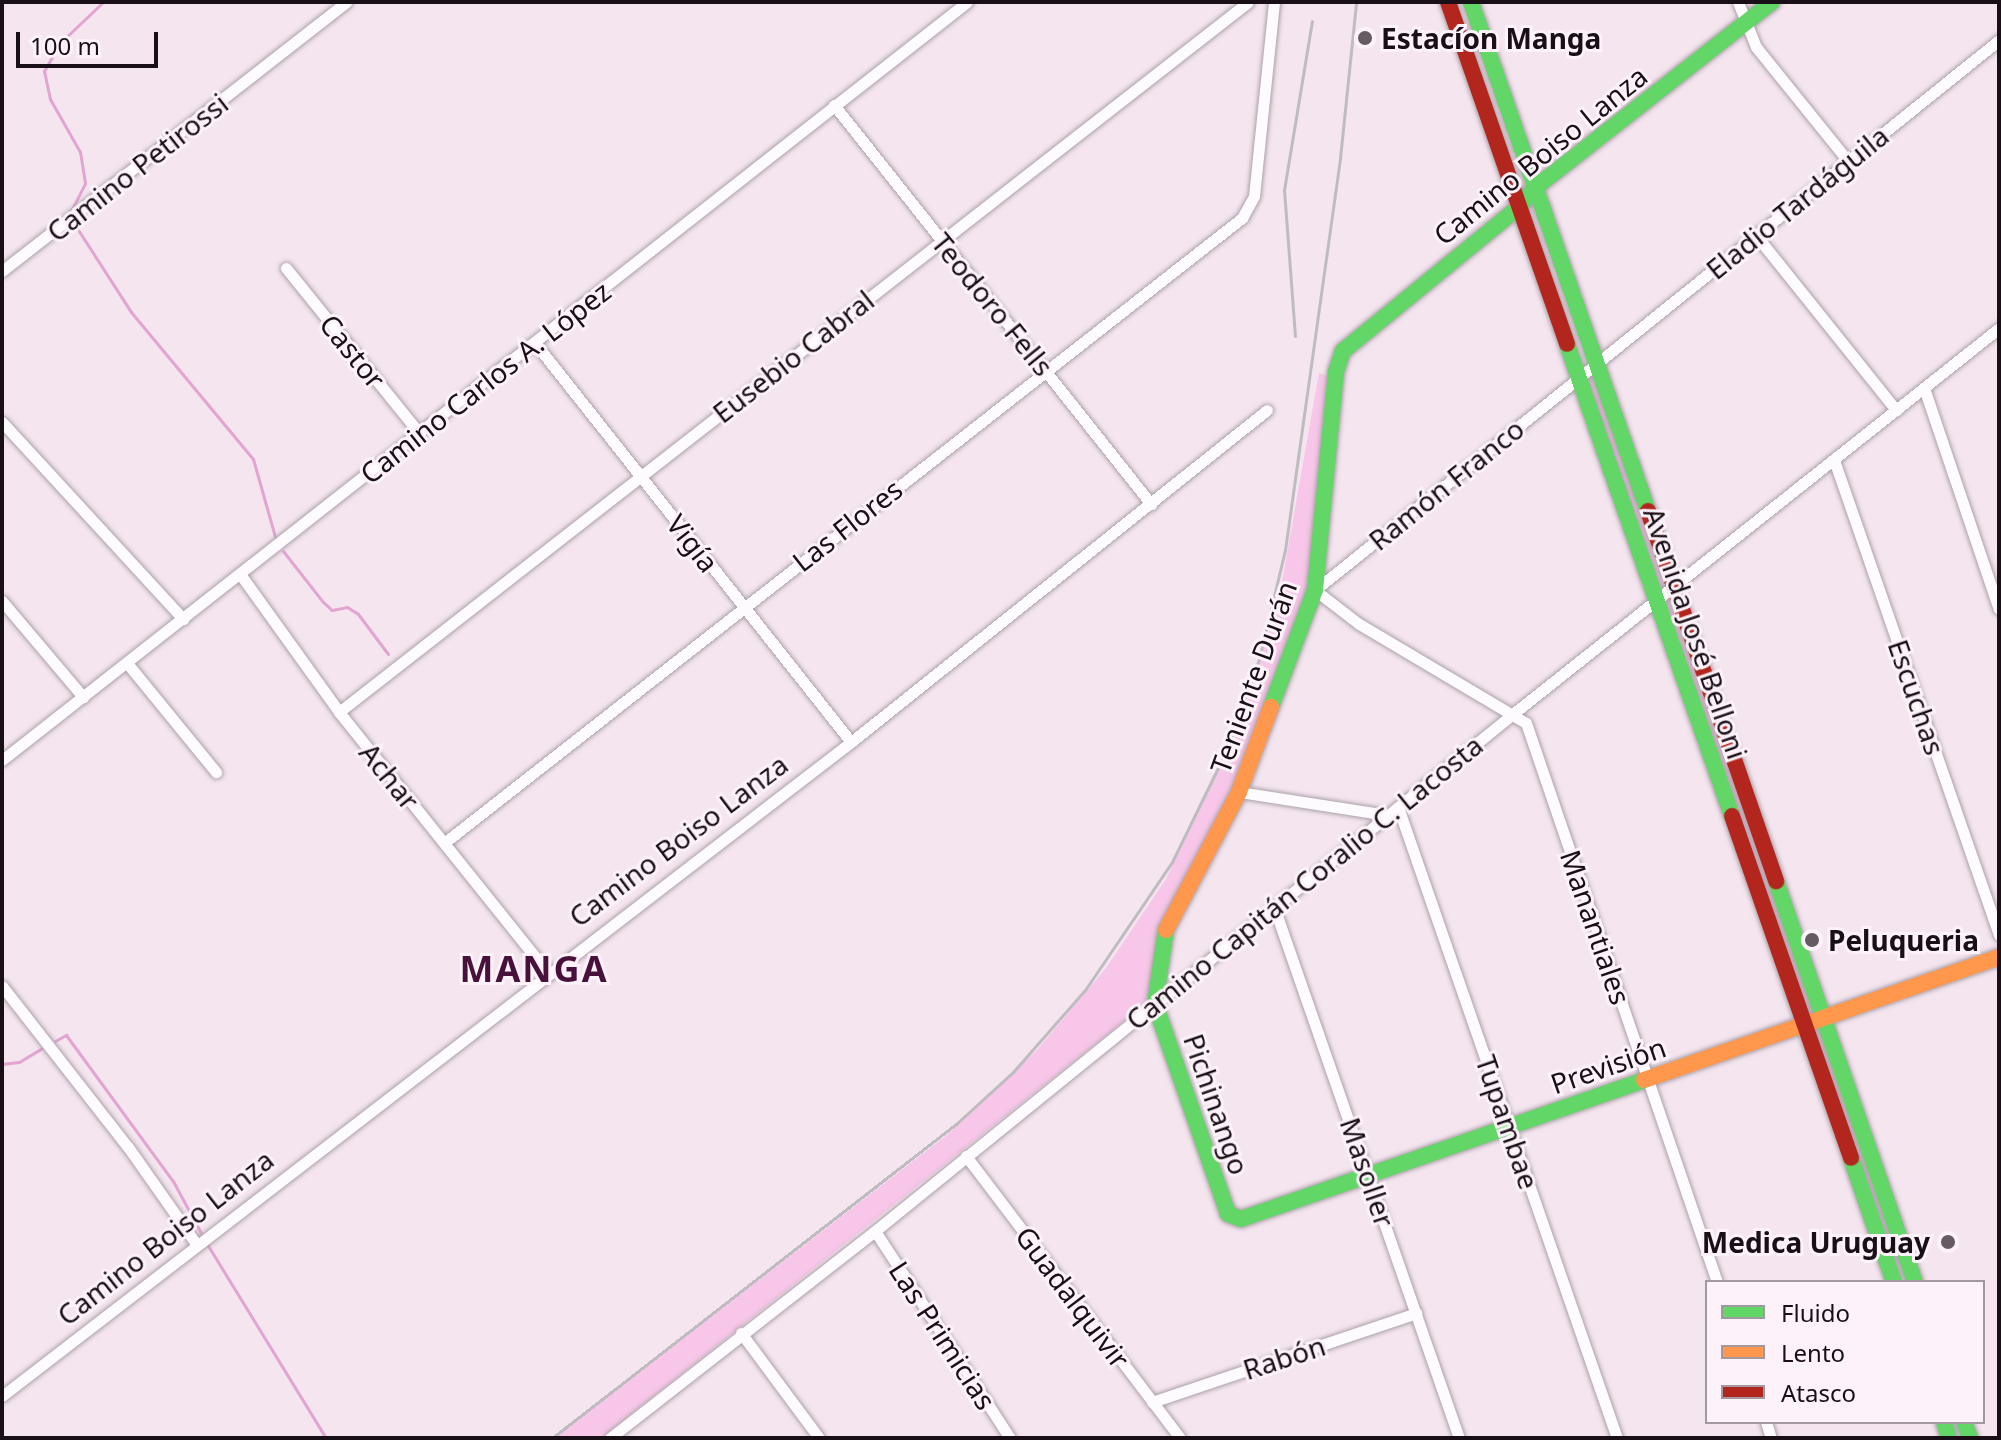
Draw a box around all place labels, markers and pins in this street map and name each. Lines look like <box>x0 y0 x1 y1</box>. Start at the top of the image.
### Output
place label: Estacíon Manga <box>1381 21 1601 55</box>
marker: Estacíon Manga <box>1356 29 1374 47</box>
place label: Peluqueria <box>1828 923 1979 957</box>
marker: Peluqueria <box>1803 931 1821 949</box>
place label: Medica Uruguay <box>1702 1225 1930 1259</box>
marker: Medica Uruguay <box>1937 1231 1959 1253</box>

